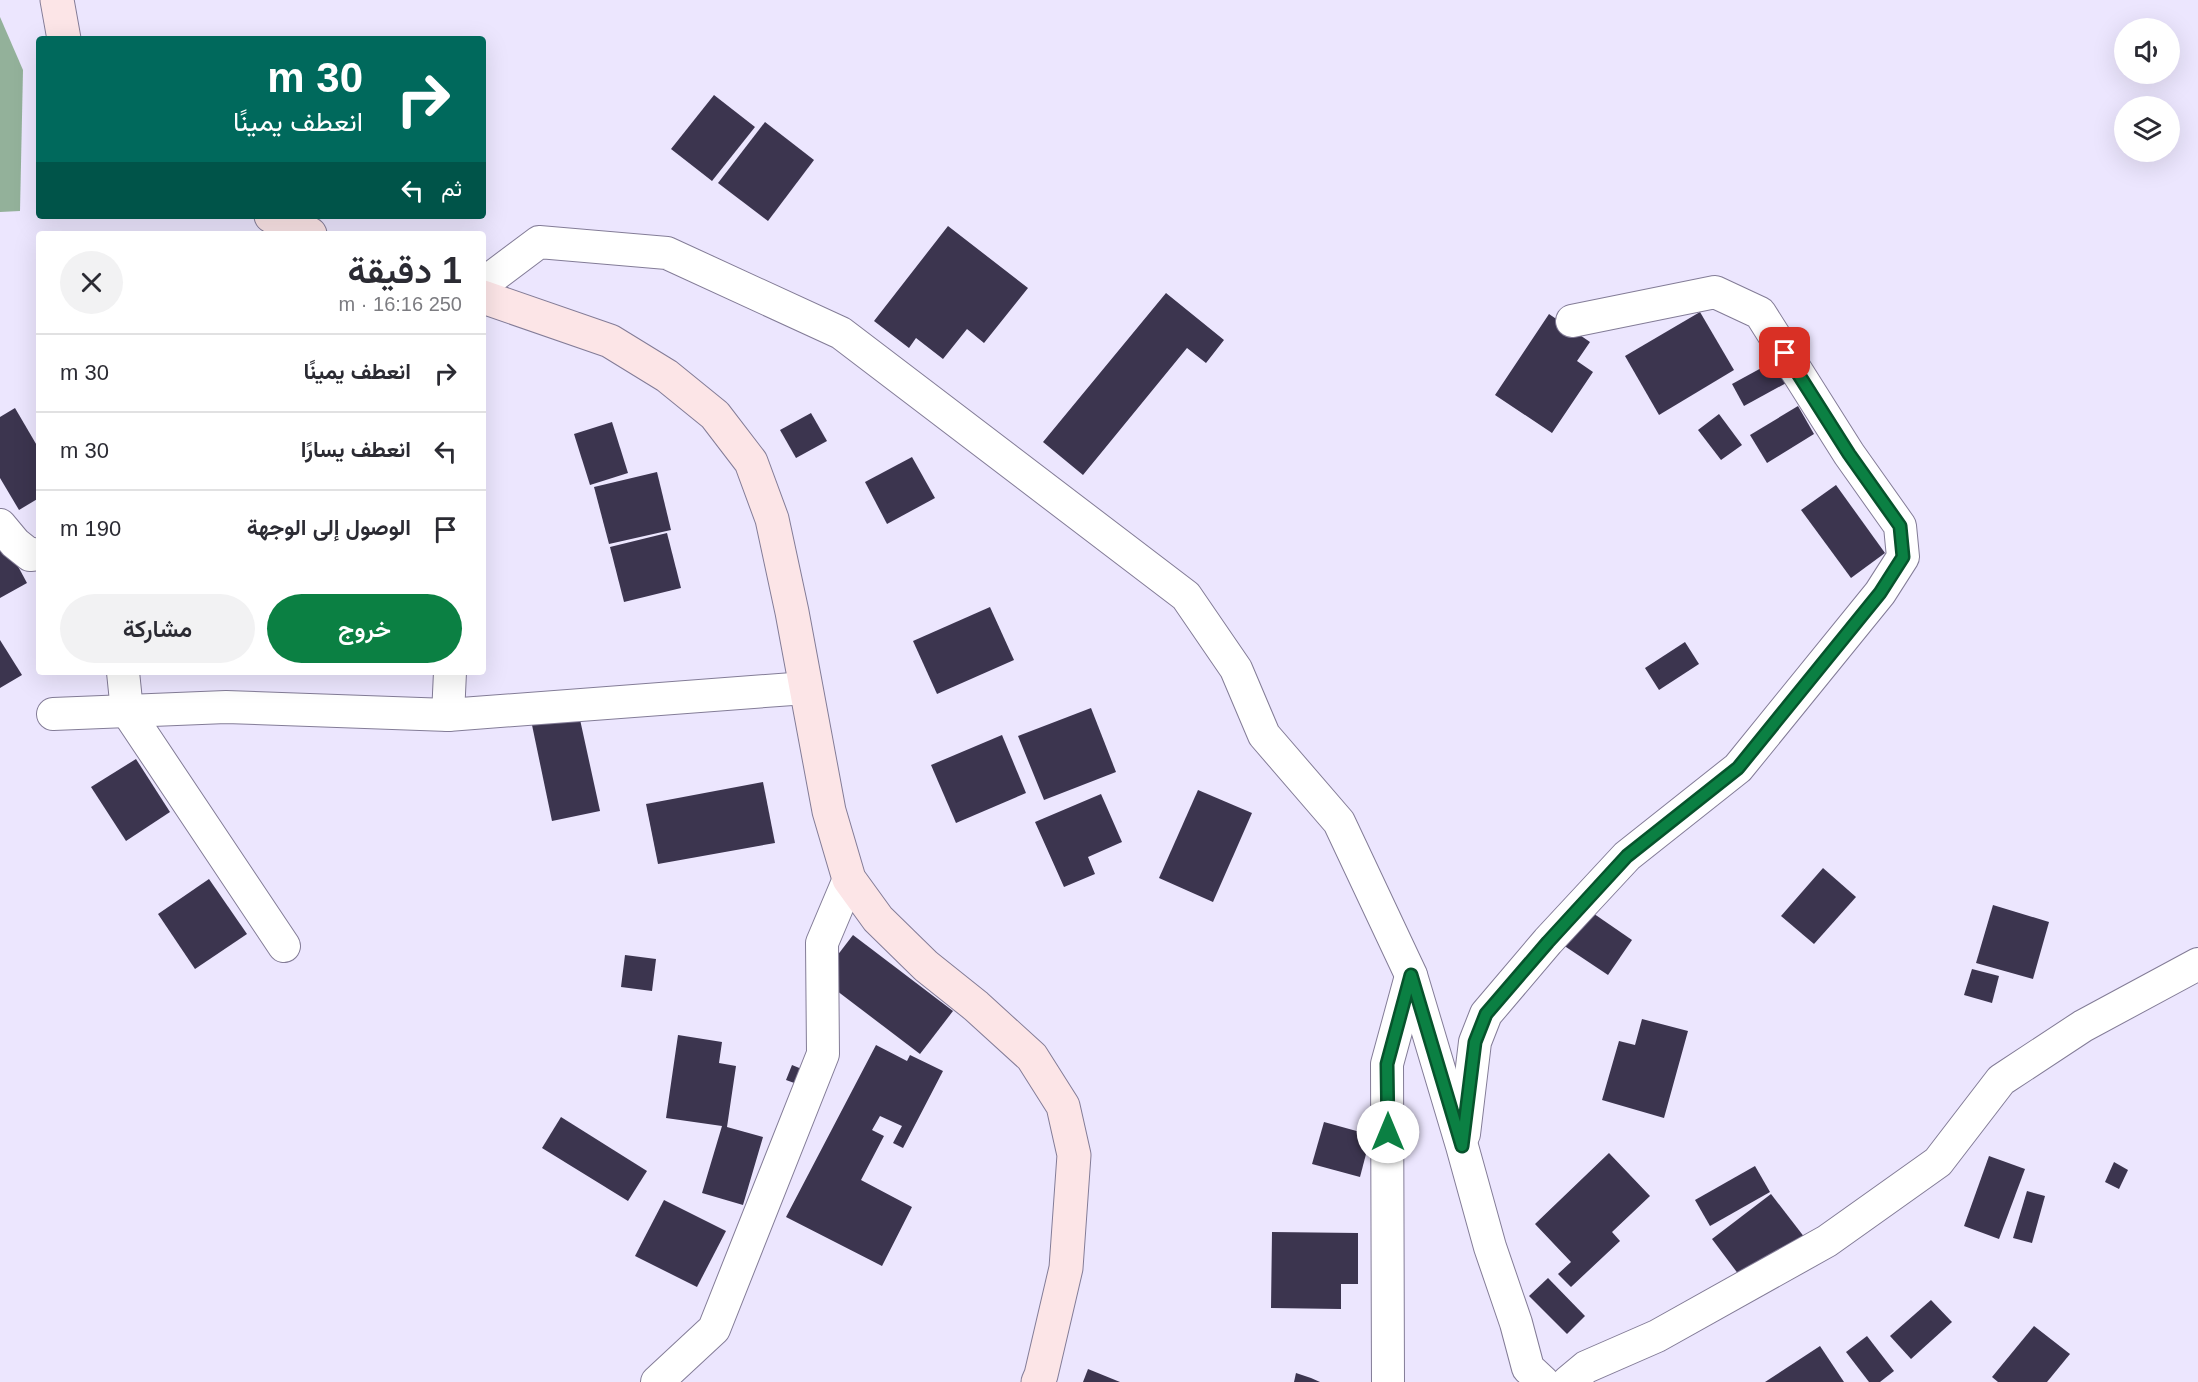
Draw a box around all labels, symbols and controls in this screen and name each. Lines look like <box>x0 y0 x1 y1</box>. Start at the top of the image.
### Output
map controls <box>2114 18 2180 162</box>
button: sound <box>2114 18 2180 84</box>
text: 30 m <box>267 54 363 101</box>
icon: right <box>384 60 462 138</box>
button: layers <box>2114 96 2180 162</box>
text: انعطف يمينًا <box>233 107 363 137</box>
icon: left <box>396 174 429 207</box>
text: ثم <box>441 176 462 201</box>
text: 1 دقيقة <box>347 250 462 291</box>
button: close <box>60 251 123 314</box>
text: 250 m · 16:16 <box>339 293 462 315</box>
pin <box>1759 327 1810 378</box>
icon: arrive <box>1768 336 1801 369</box>
icon: right <box>429 357 462 390</box>
text: انعطف يمينًا <box>303 359 411 384</box>
text: 30 m <box>60 360 109 385</box>
icon: left <box>429 435 462 468</box>
text: انعطف يسارًا <box>301 437 411 462</box>
text: 30 m <box>60 438 109 463</box>
icon: arrive <box>429 513 462 546</box>
text: الوصول إلى الوجهة <box>247 515 411 540</box>
text: 190 m <box>60 516 121 541</box>
button: مشاركة <box>60 594 255 663</box>
button: خروج <box>267 594 462 663</box>
position arrow <box>1356 1100 1420 1164</box>

